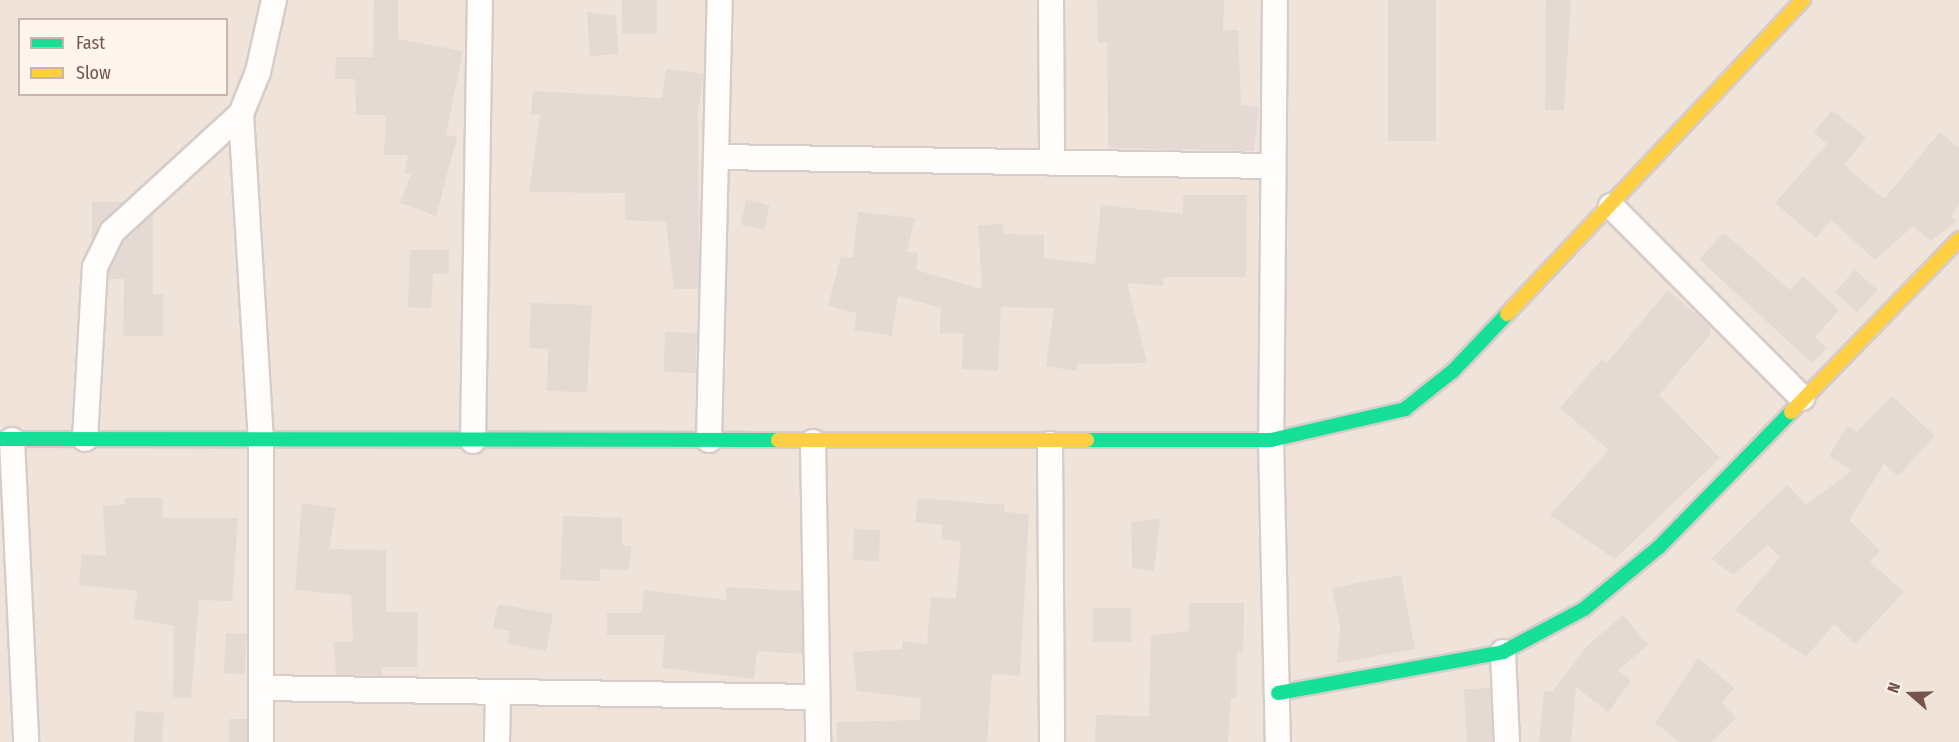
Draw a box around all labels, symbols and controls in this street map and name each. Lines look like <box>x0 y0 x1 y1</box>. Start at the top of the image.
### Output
legend <box>18 18 228 96</box>
text: Fast <box>76 32 105 54</box>
text: Slow <box>76 62 111 84</box>
north arrow <box>1881 664 1941 724</box>
text: N <box>1883 680 1904 695</box>

